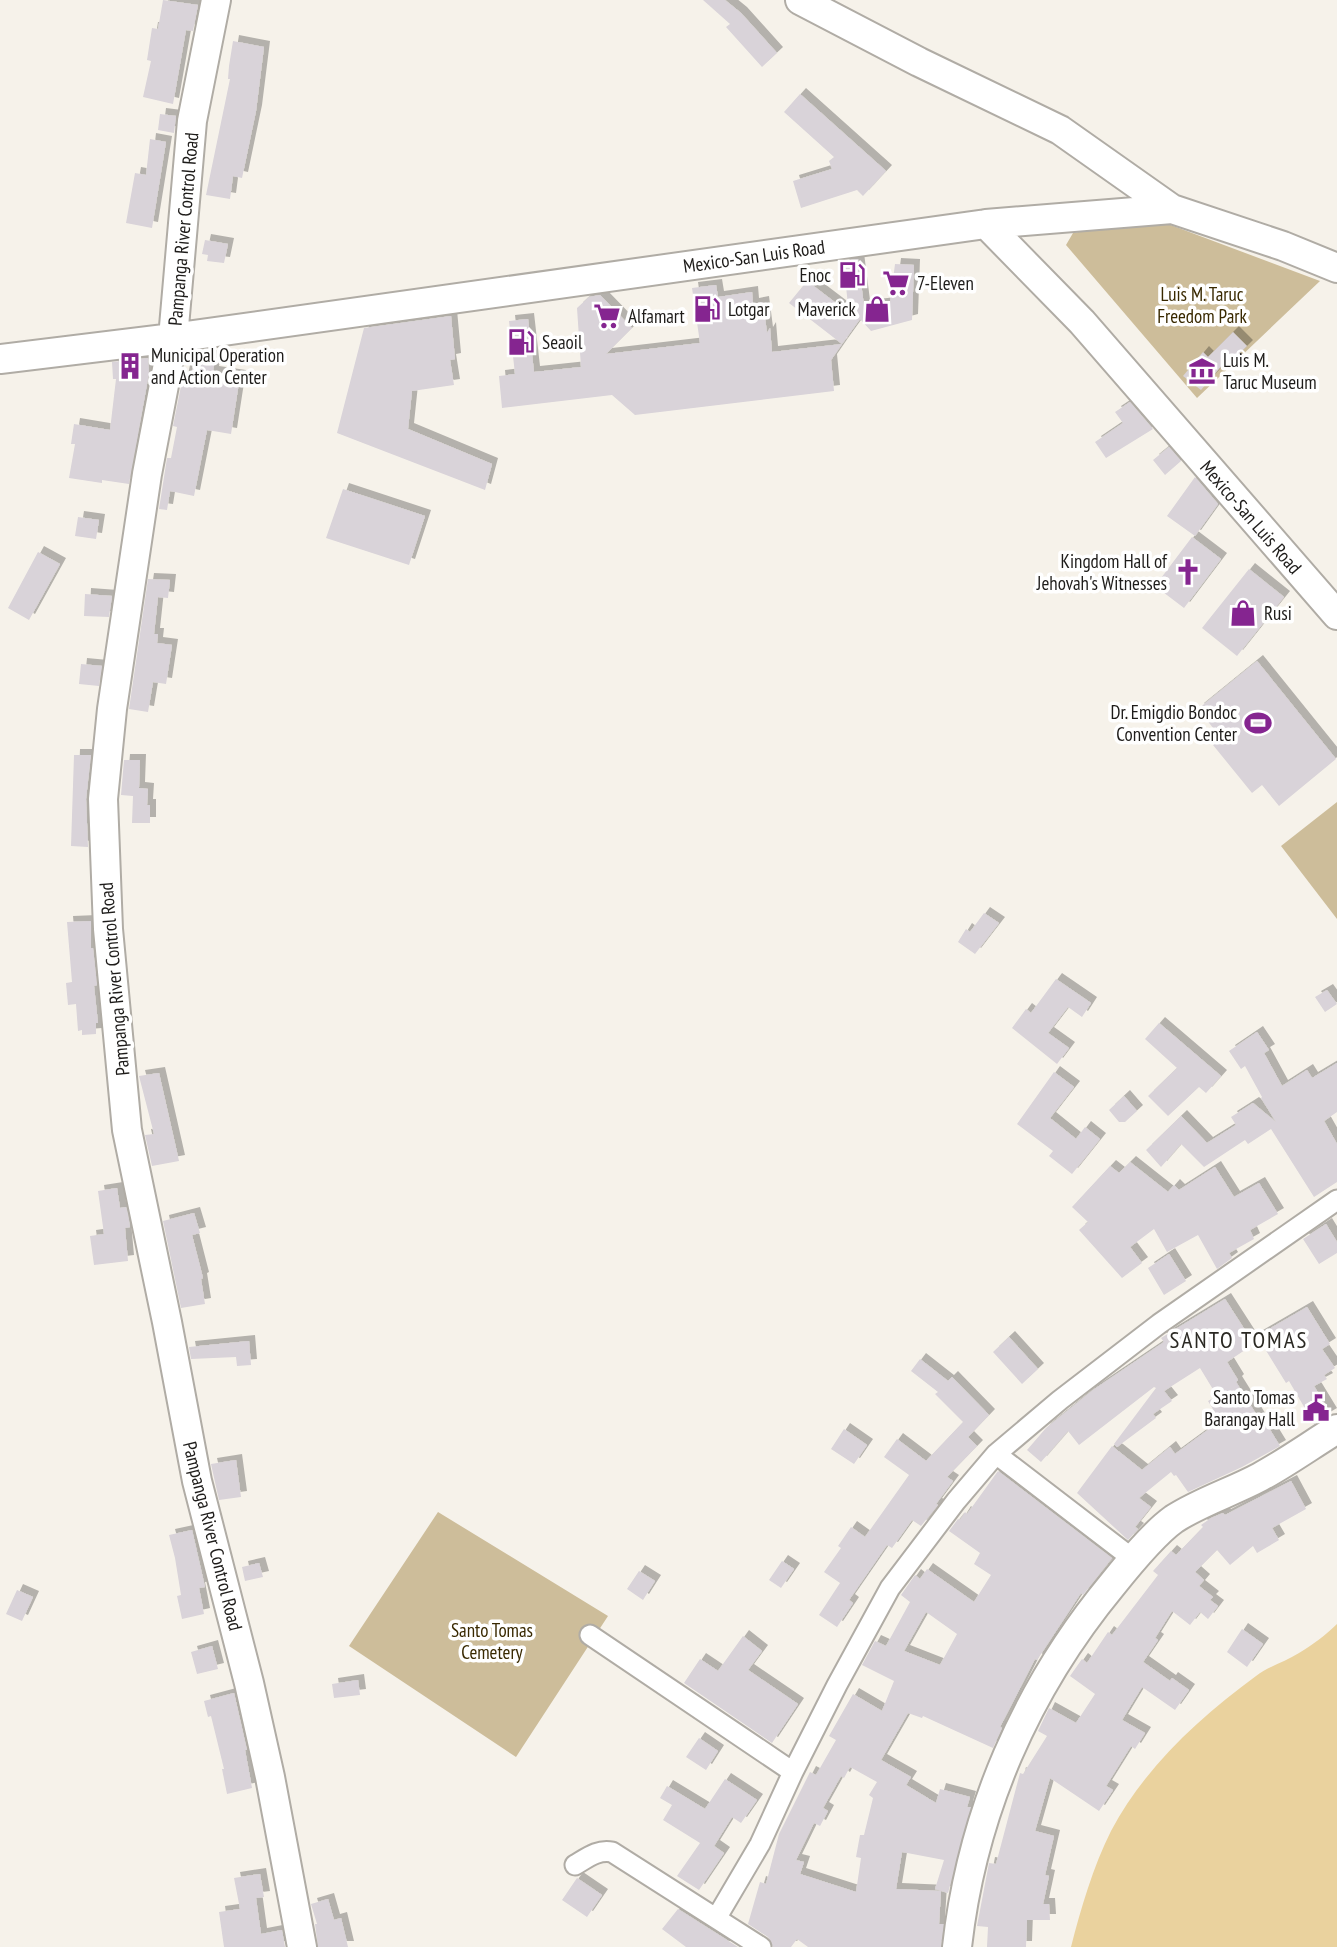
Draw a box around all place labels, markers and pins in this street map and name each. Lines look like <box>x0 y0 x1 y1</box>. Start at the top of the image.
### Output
fuel station icon: Enoc <box>837 260 867 290</box>
place label: Enoc <box>800 263 831 287</box>
supermarket icon: 7-Eleven <box>881 268 911 298</box>
place label: 7-Eleven <box>917 271 974 295</box>
fuel station icon: Lotgar <box>692 294 722 324</box>
shop icon: Maverick <box>862 294 892 324</box>
place label: Lotgar <box>728 297 770 321</box>
place label: Maverick <box>798 297 857 321</box>
supermarket icon: Alfamart <box>592 301 622 331</box>
place label: Alfamart <box>628 304 686 328</box>
fuel station icon: Seaoil <box>506 327 536 357</box>
place label: Seaoil <box>542 330 583 354</box>
place label: Municipal Operation and Action Center <box>151 343 284 389</box>
place label: Luis M. Taruc Museum <box>1223 348 1317 394</box>
building icon: Municipal Operation and Action Center <box>115 351 145 381</box>
museum icon: Luis M. Taruc Museum <box>1187 356 1217 386</box>
place label: Kingdom Hall of Jehovah's Witnesses <box>1036 549 1168 595</box>
church icon: Kingdom Hall of Jehovah's Witnesses <box>1173 557 1203 587</box>
shop icon: Rusi <box>1228 598 1258 628</box>
place label: Rusi <box>1264 601 1292 625</box>
place label: Dr. Emigdio Bondoc Convention Center <box>1111 700 1238 746</box>
sports icon: Dr. Emigdio Bondoc Convention Center <box>1243 708 1273 738</box>
place label: Santo Tomas Barangay Hall <box>1204 1385 1296 1431</box>
public building icon: Santo Tomas Barangay Hall <box>1301 1393 1331 1423</box>

